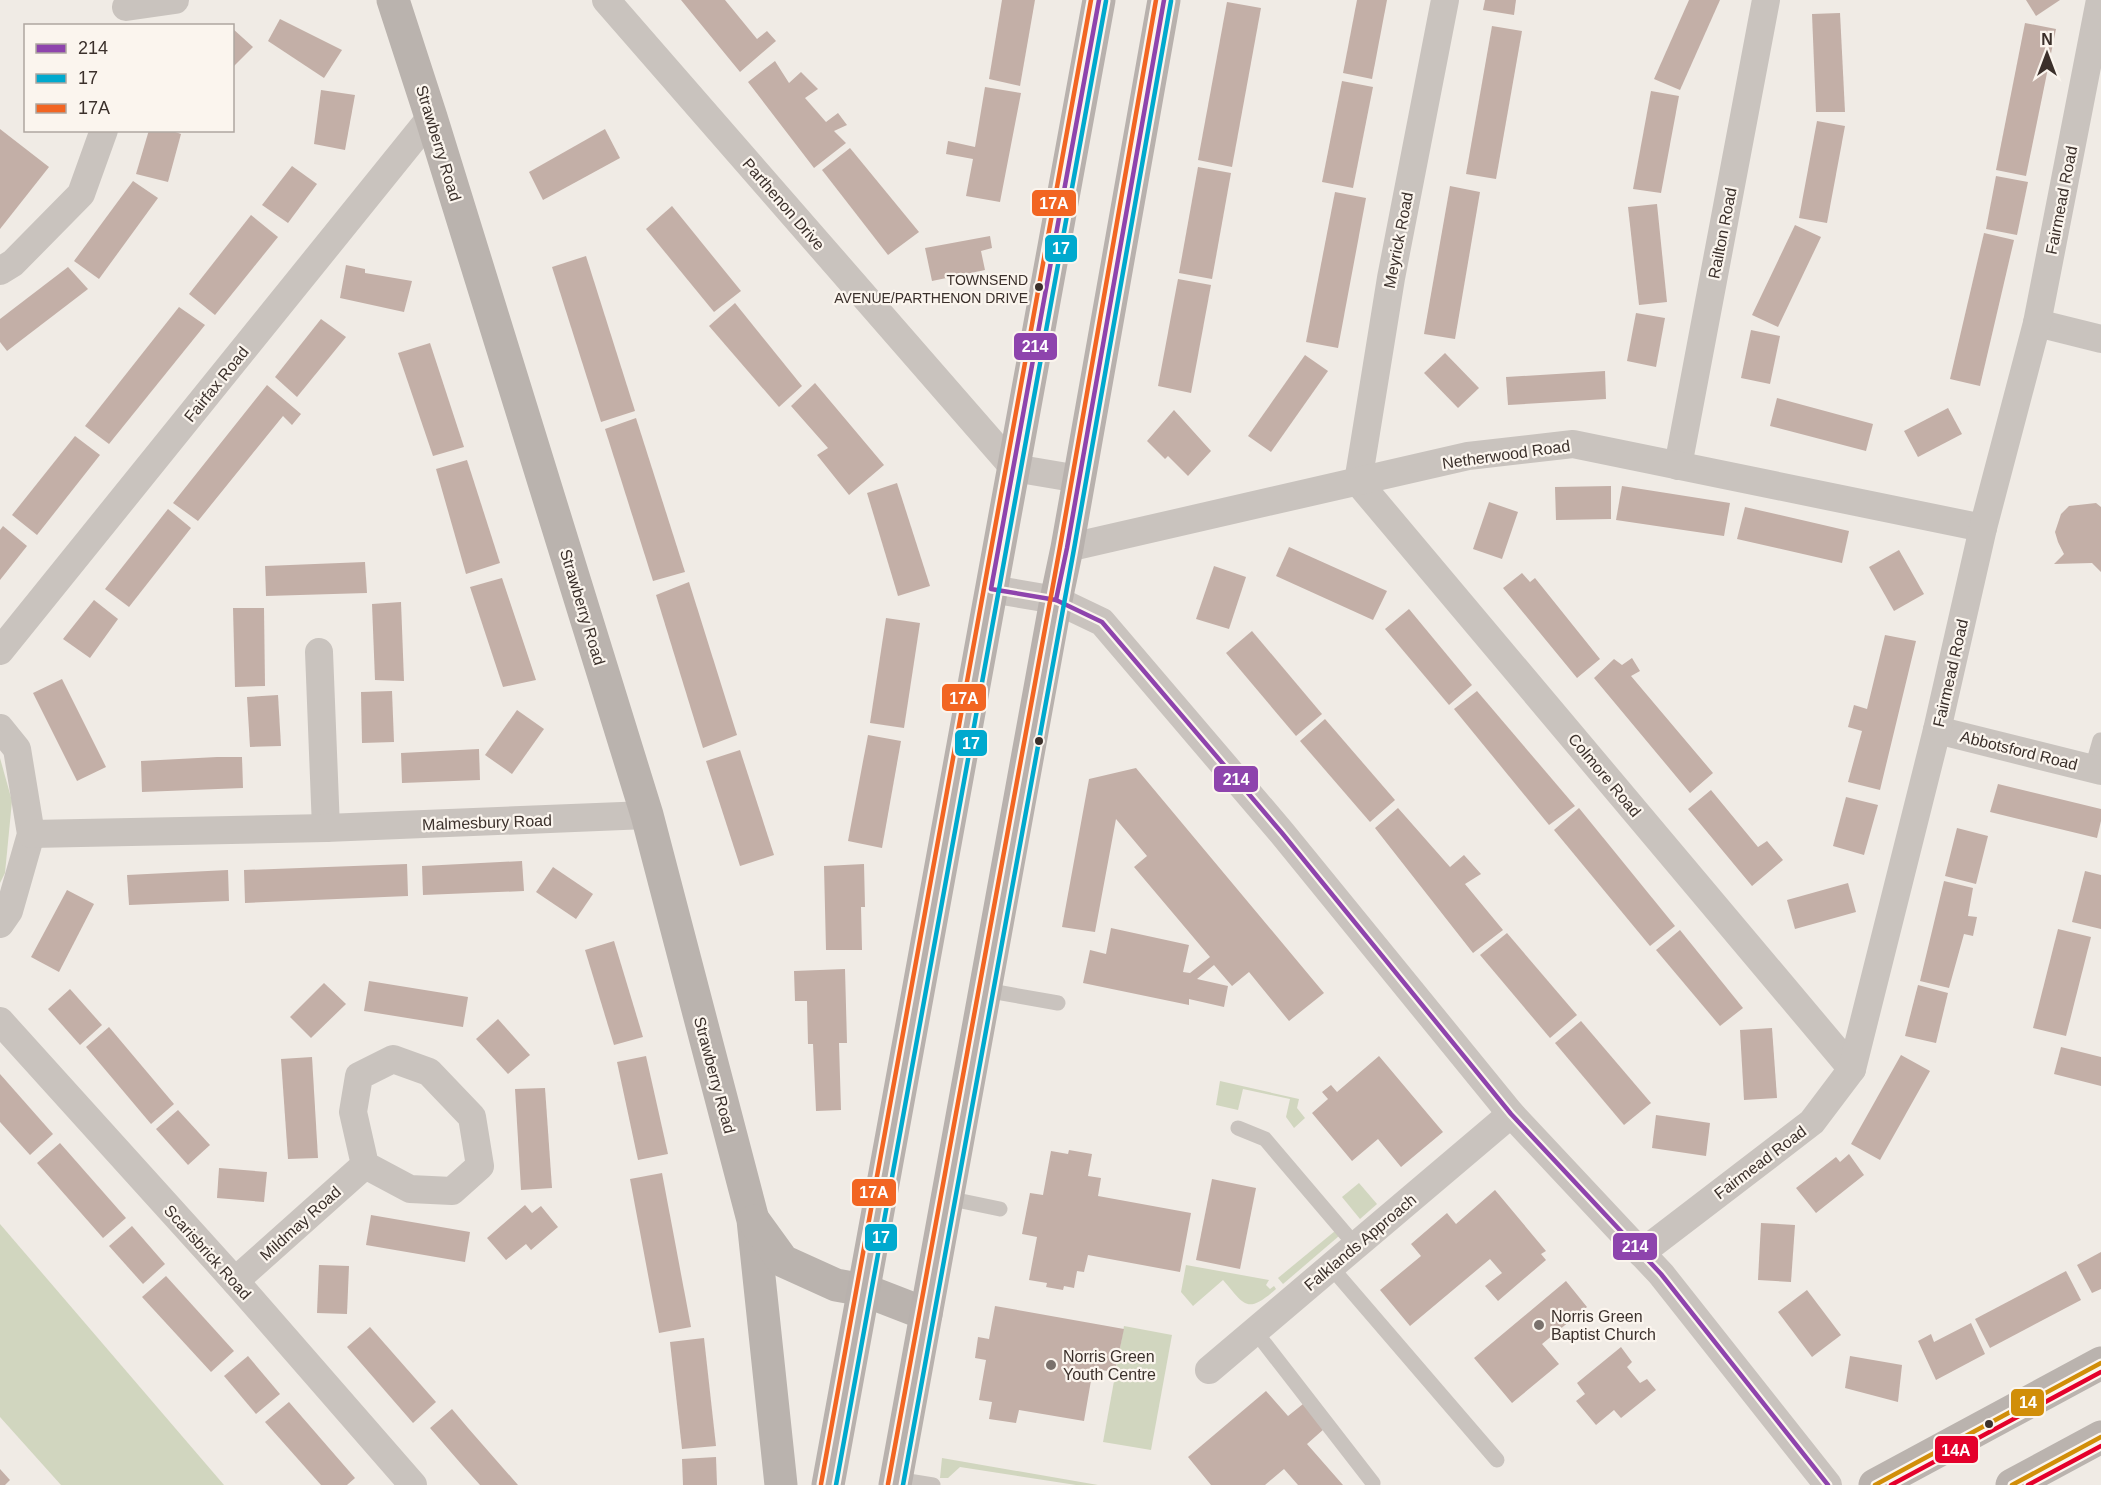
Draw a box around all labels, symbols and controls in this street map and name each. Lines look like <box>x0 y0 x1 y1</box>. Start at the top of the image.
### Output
legend <box>24 24 234 132</box>
north arrow <box>2017 24 2077 84</box>
text: N <box>2041 31 2053 48</box>
text: 214 <box>78 38 108 58</box>
text: 17 <box>78 68 98 88</box>
street label: Strawberry Road <box>413 83 464 203</box>
text: 17A <box>78 98 110 118</box>
street label: Fairmead Road <box>2043 144 2080 256</box>
street label: Parthenon Drive <box>739 155 828 254</box>
street label: Railton Road <box>1705 186 1740 280</box>
line badge: 17A <box>1031 189 1077 217</box>
street label: Meyrick Road <box>1381 190 1416 290</box>
text: 17A <box>1039 195 1069 212</box>
line badge: 17 <box>1044 234 1078 263</box>
text: 17 <box>1052 240 1070 257</box>
place label: TOWNSEND AVENUE/PARTHENON DRIVE <box>834 272 1028 306</box>
marker: TOWNSEND AVENUE/PARTHENON DRIVE <box>1033 281 1045 293</box>
line badge: 214 <box>1013 332 1058 361</box>
text: 214 <box>1022 338 1048 355</box>
street label: Fairfax Road <box>181 343 252 425</box>
street label: Netherwood Road <box>1441 437 1571 472</box>
street label: Strawberry Road <box>557 547 608 667</box>
street label: Fairmead Road <box>1930 617 1971 729</box>
line badge: 17A <box>941 683 987 712</box>
text: 17A <box>949 690 979 707</box>
street label: Abbotsford Road <box>1959 728 2079 773</box>
line badge: 17 <box>954 729 988 757</box>
street label: Colmore Road <box>1565 730 1644 820</box>
text: 17 <box>962 735 980 752</box>
unlabelled marker <box>1033 735 1045 747</box>
line badge: 214 <box>1213 765 1259 793</box>
text: 214 <box>1223 771 1249 788</box>
street label: Malmesbury Road <box>422 812 552 833</box>
street label: Strawberry Road <box>691 1015 738 1135</box>
street label: Fairmead Road <box>1711 1122 1809 1202</box>
line badge: 17A <box>851 1178 897 1207</box>
street label: Mildmay Road <box>257 1183 344 1264</box>
text: 17A <box>859 1184 889 1201</box>
street label: Falklands Approach <box>1301 1191 1420 1294</box>
street label: Scarisbrick Road <box>161 1202 254 1303</box>
line badge: 17 <box>864 1223 898 1252</box>
text: 17 <box>872 1229 890 1246</box>
line badge: 214 <box>1612 1232 1658 1261</box>
text: 214 <box>1622 1238 1648 1255</box>
place label: Norris Green Baptist Church <box>1551 1308 1656 1343</box>
marker: Norris Green Baptist Church <box>1532 1318 1546 1332</box>
place label: Norris Green Youth Centre <box>1063 1348 1156 1383</box>
marker: Norris Green Youth Centre <box>1044 1358 1058 1372</box>
line badge: 14 <box>2010 1388 2045 1417</box>
text: 14 <box>2019 1394 2037 1411</box>
unlabelled marker <box>1983 1418 1995 1430</box>
line badge: 14A <box>1934 1435 1979 1464</box>
text: 14A <box>1941 1442 1971 1459</box>

